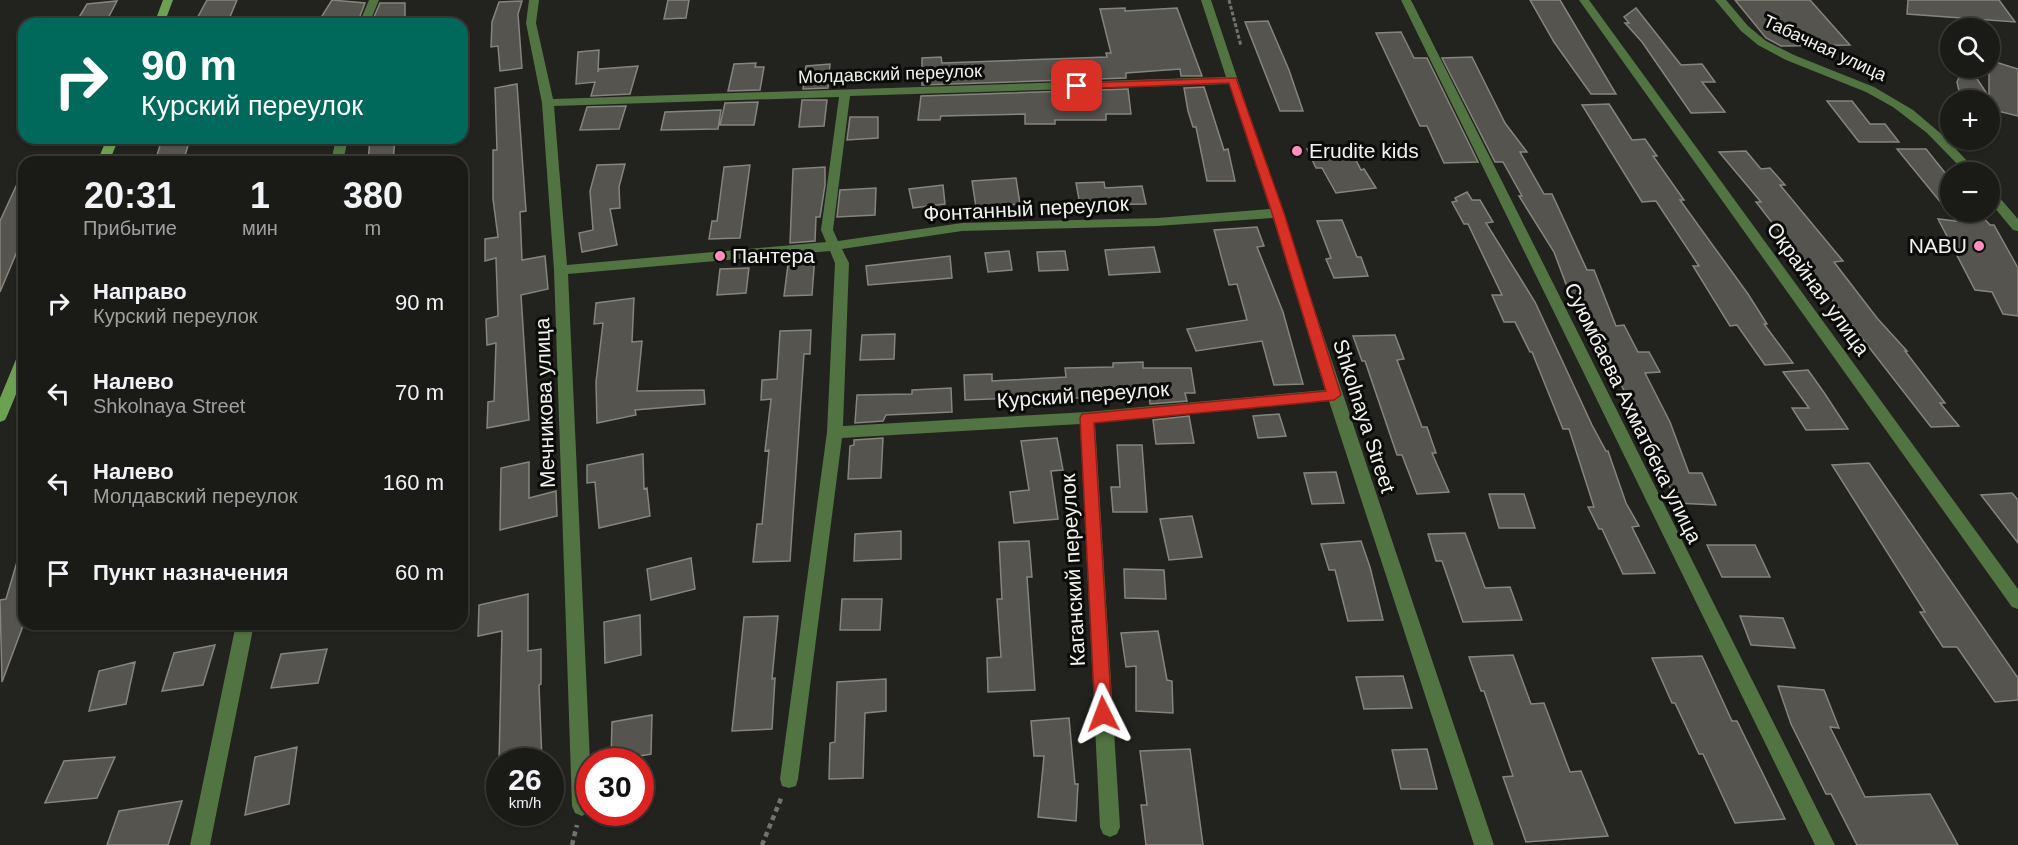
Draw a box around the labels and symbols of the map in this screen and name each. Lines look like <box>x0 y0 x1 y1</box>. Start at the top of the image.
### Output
street label: Табачная улица <box>1760 11 1891 86</box>
pin <box>1051 60 1102 111</box>
street label: Молдавский переулок <box>798 61 982 87</box>
place label: Erudite kids <box>1309 139 1419 162</box>
marker: Erudite kids <box>1290 144 1304 158</box>
street label: Фонтанный переулок <box>923 192 1130 225</box>
street label: Окрайная улица <box>1762 218 1875 360</box>
place label: NABU <box>1909 234 1967 257</box>
marker: NABU <box>1972 239 1986 253</box>
place label: Пантера <box>732 244 815 267</box>
marker: Пантера <box>713 249 727 263</box>
street label: Суюмбаева Ахматбека улица <box>1560 279 1707 547</box>
street label: Мечникова улица <box>530 317 559 488</box>
street label: Shkolnaya Street <box>1329 336 1400 496</box>
street label: Курский переулок <box>996 377 1171 412</box>
street label: Каганский переулок <box>1056 472 1089 667</box>
position arrow <box>1071 682 1135 746</box>
speed limit sign: 30 <box>576 748 654 826</box>

